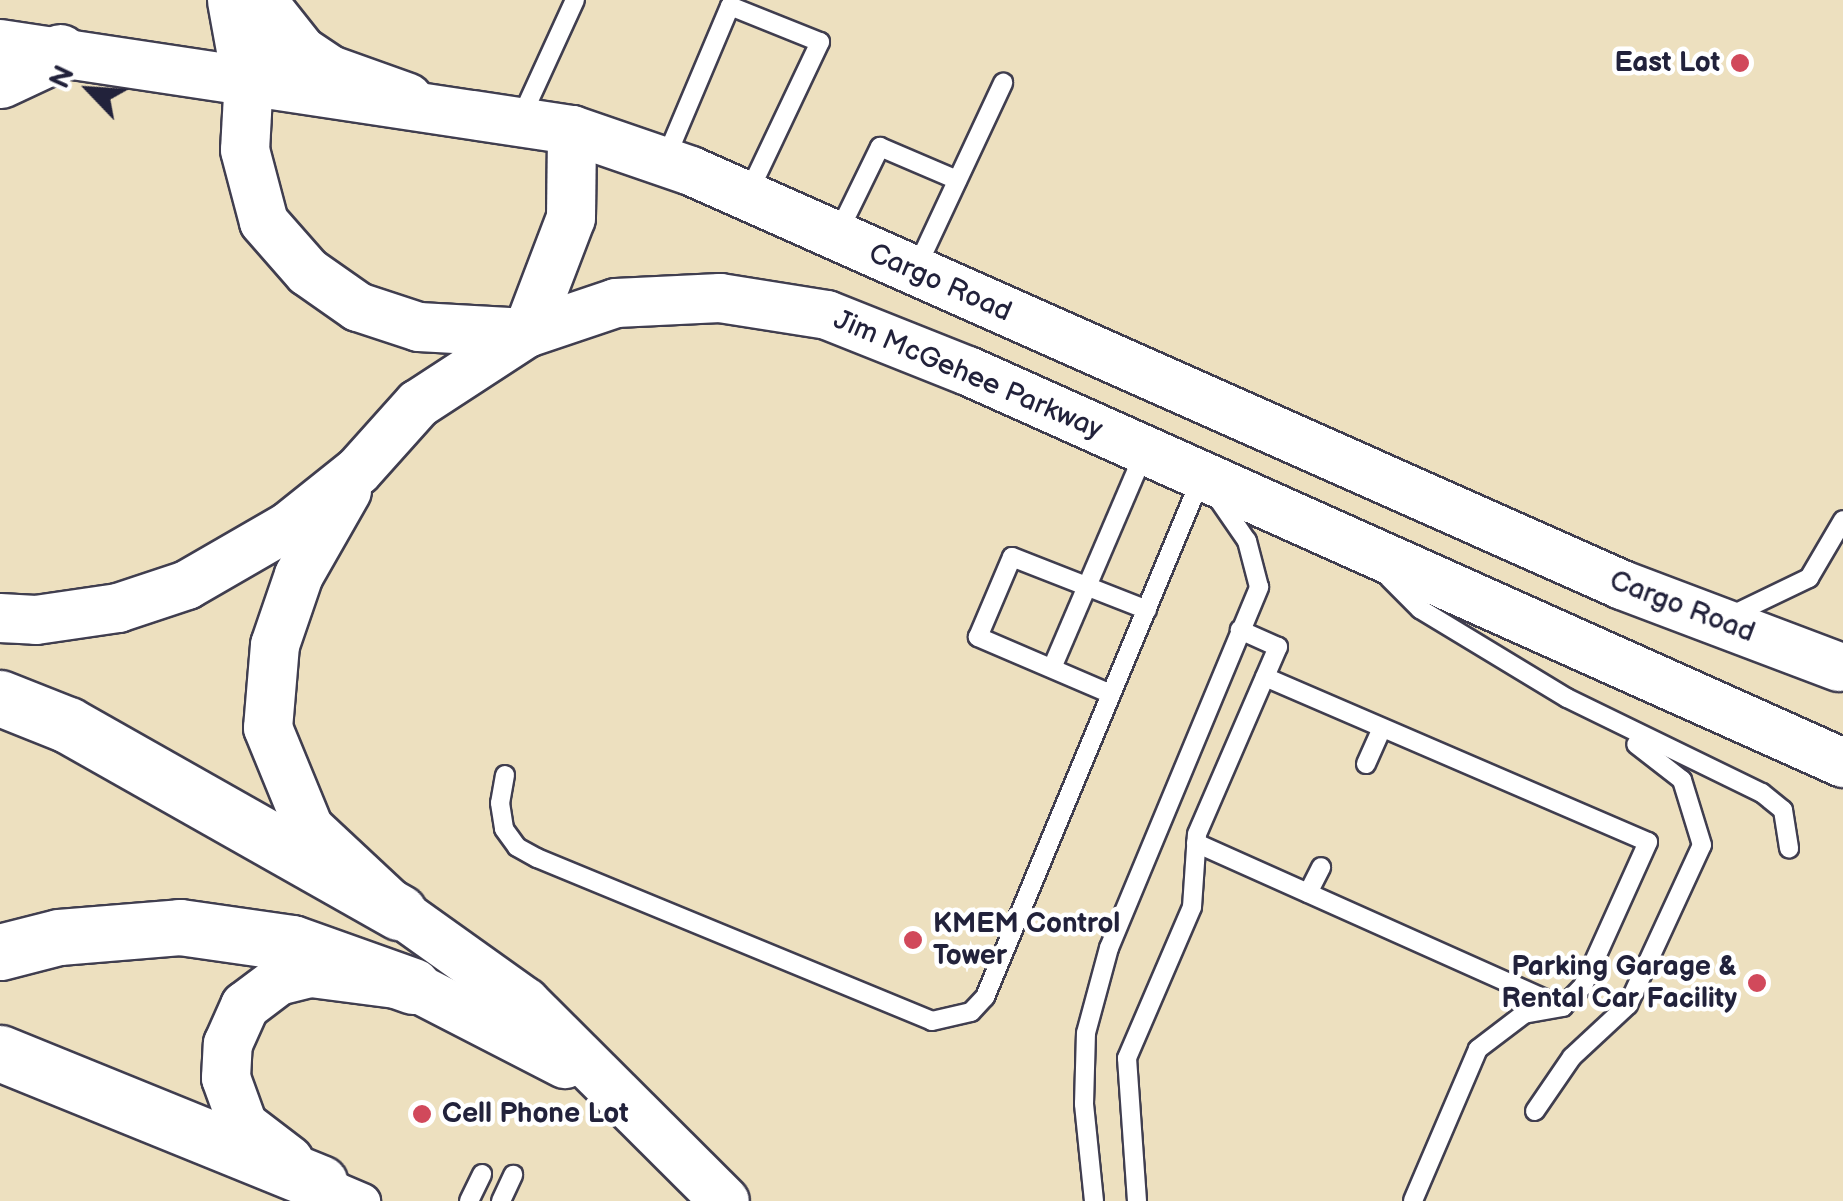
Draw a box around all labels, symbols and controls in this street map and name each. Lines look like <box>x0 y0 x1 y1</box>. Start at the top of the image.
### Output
north arrow <box>40 40 140 140</box>
place label: East Lot <box>1615 46 1720 80</box>
marker: East Lot <box>1729 52 1751 74</box>
text: N <box>43 61 82 94</box>
street label: Cargo Road <box>863 237 1017 329</box>
street label: Jim McGehee Parkway <box>829 303 1107 447</box>
street label: Cargo Road <box>1605 564 1759 650</box>
place label: KMEM Control Tower <box>933 907 1120 973</box>
marker: KMEM Control Tower <box>902 929 924 951</box>
place label: Parking Garage & Rental Car Facility <box>1501 950 1737 1016</box>
marker: Parking Garage & Rental Car Facility <box>1746 972 1768 994</box>
place label: Cell Phone Lot <box>442 1097 629 1131</box>
marker: Cell Phone Lot <box>411 1103 433 1125</box>

